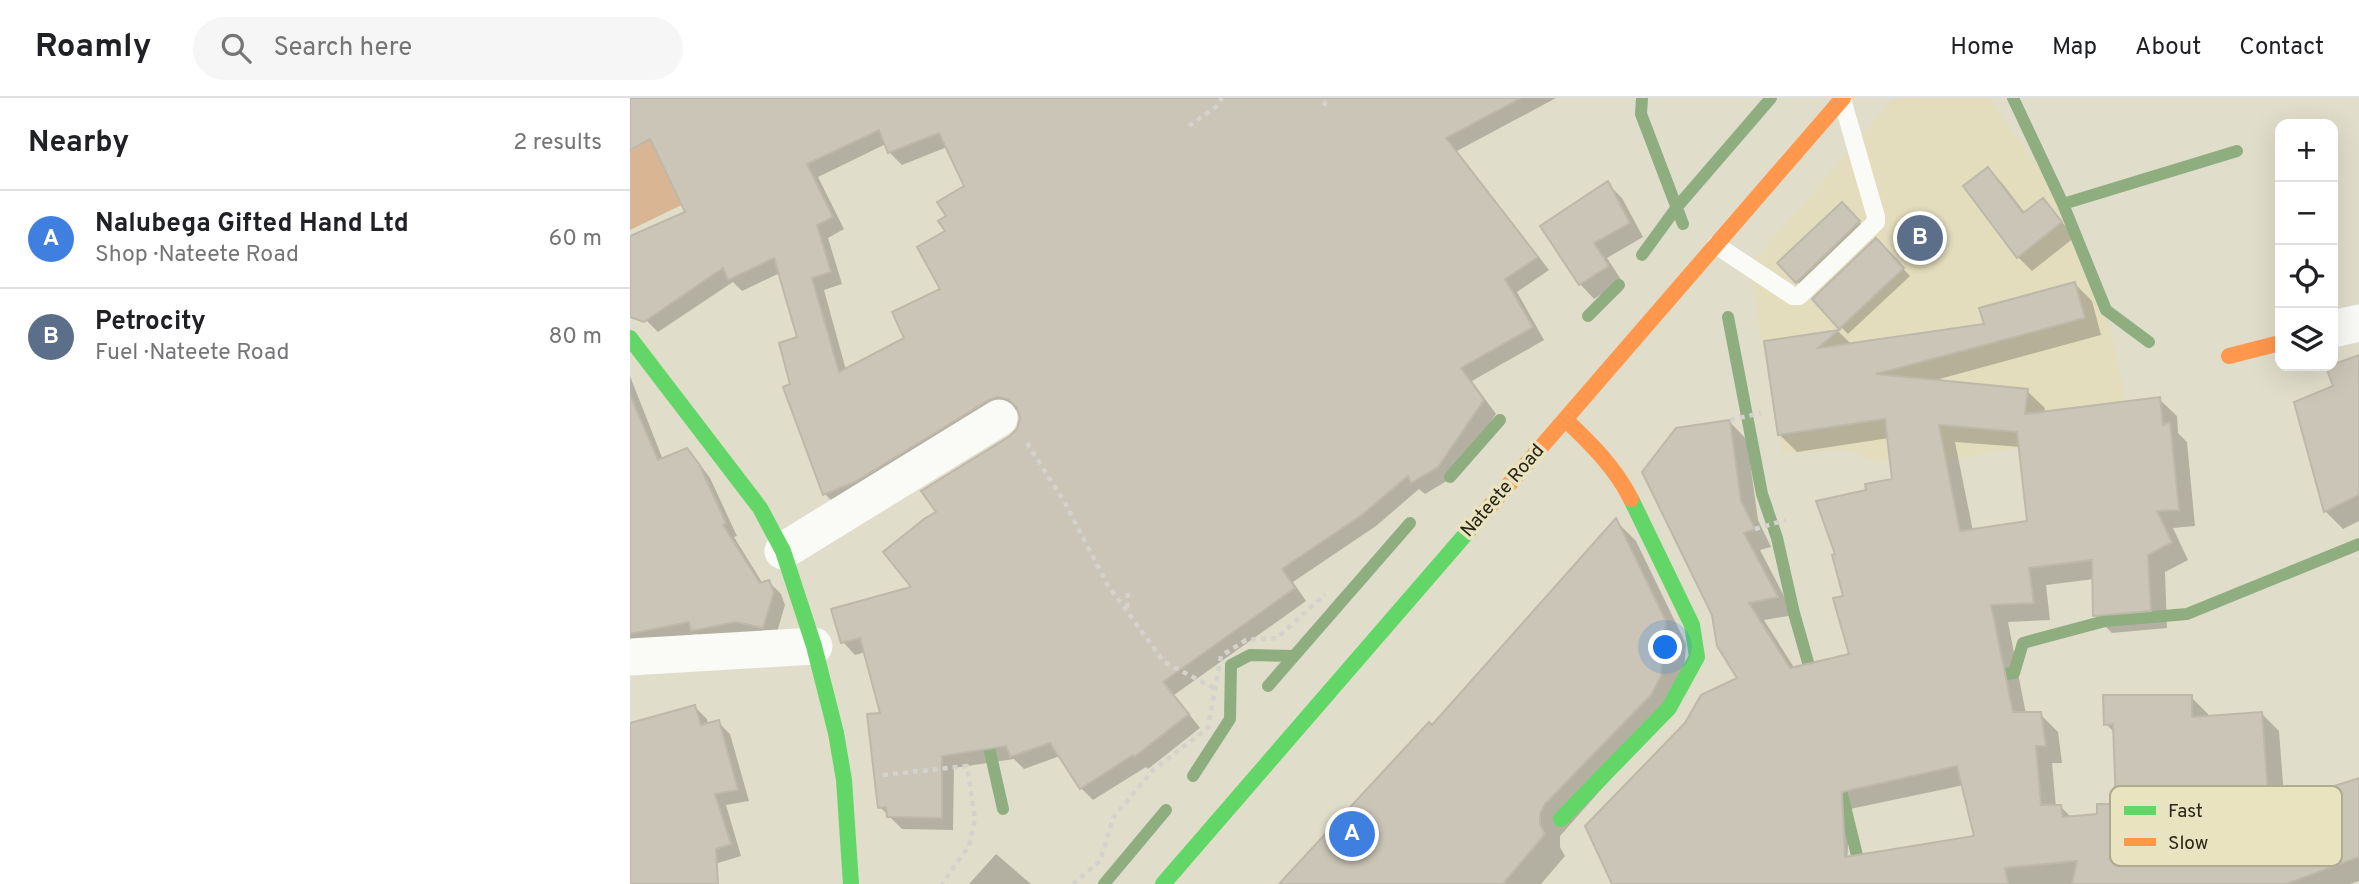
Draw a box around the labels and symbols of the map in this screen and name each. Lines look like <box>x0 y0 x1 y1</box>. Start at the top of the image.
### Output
pin: B <box>1897 212 1943 264</box>
street label: Nateete Road <box>1456 439 1550 543</box>
your location <box>1648 630 1682 664</box>
legend <box>2110 786 2342 866</box>
text: Fast <box>2168 800 2203 824</box>
pin: A <box>1329 808 1375 860</box>
text: Slow <box>2168 832 2208 856</box>

